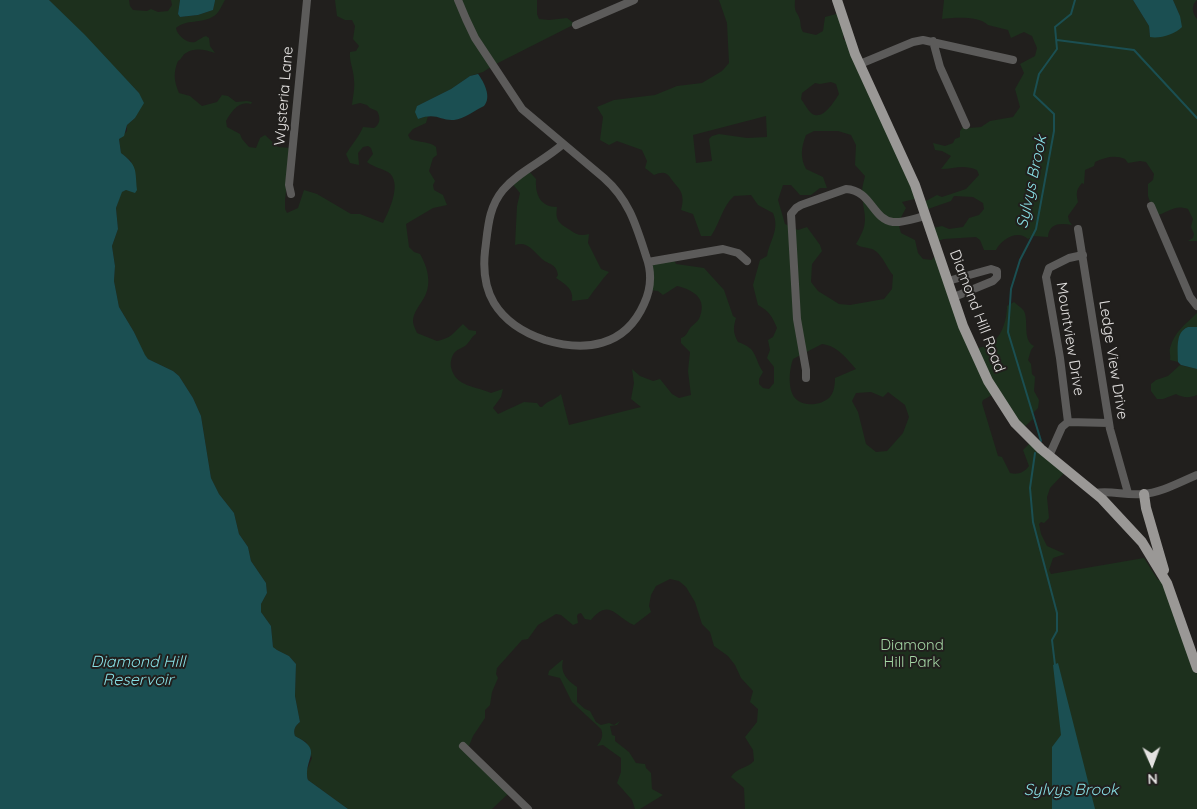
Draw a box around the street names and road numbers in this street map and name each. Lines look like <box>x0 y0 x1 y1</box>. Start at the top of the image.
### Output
street label: Wysteria Lane <box>271 46 297 146</box>
street label: Diamond Hill Road <box>945 247 1009 375</box>
street label: Mountview Drive <box>1052 281 1088 397</box>
street label: Ledge View Drive <box>1095 299 1131 421</box>

